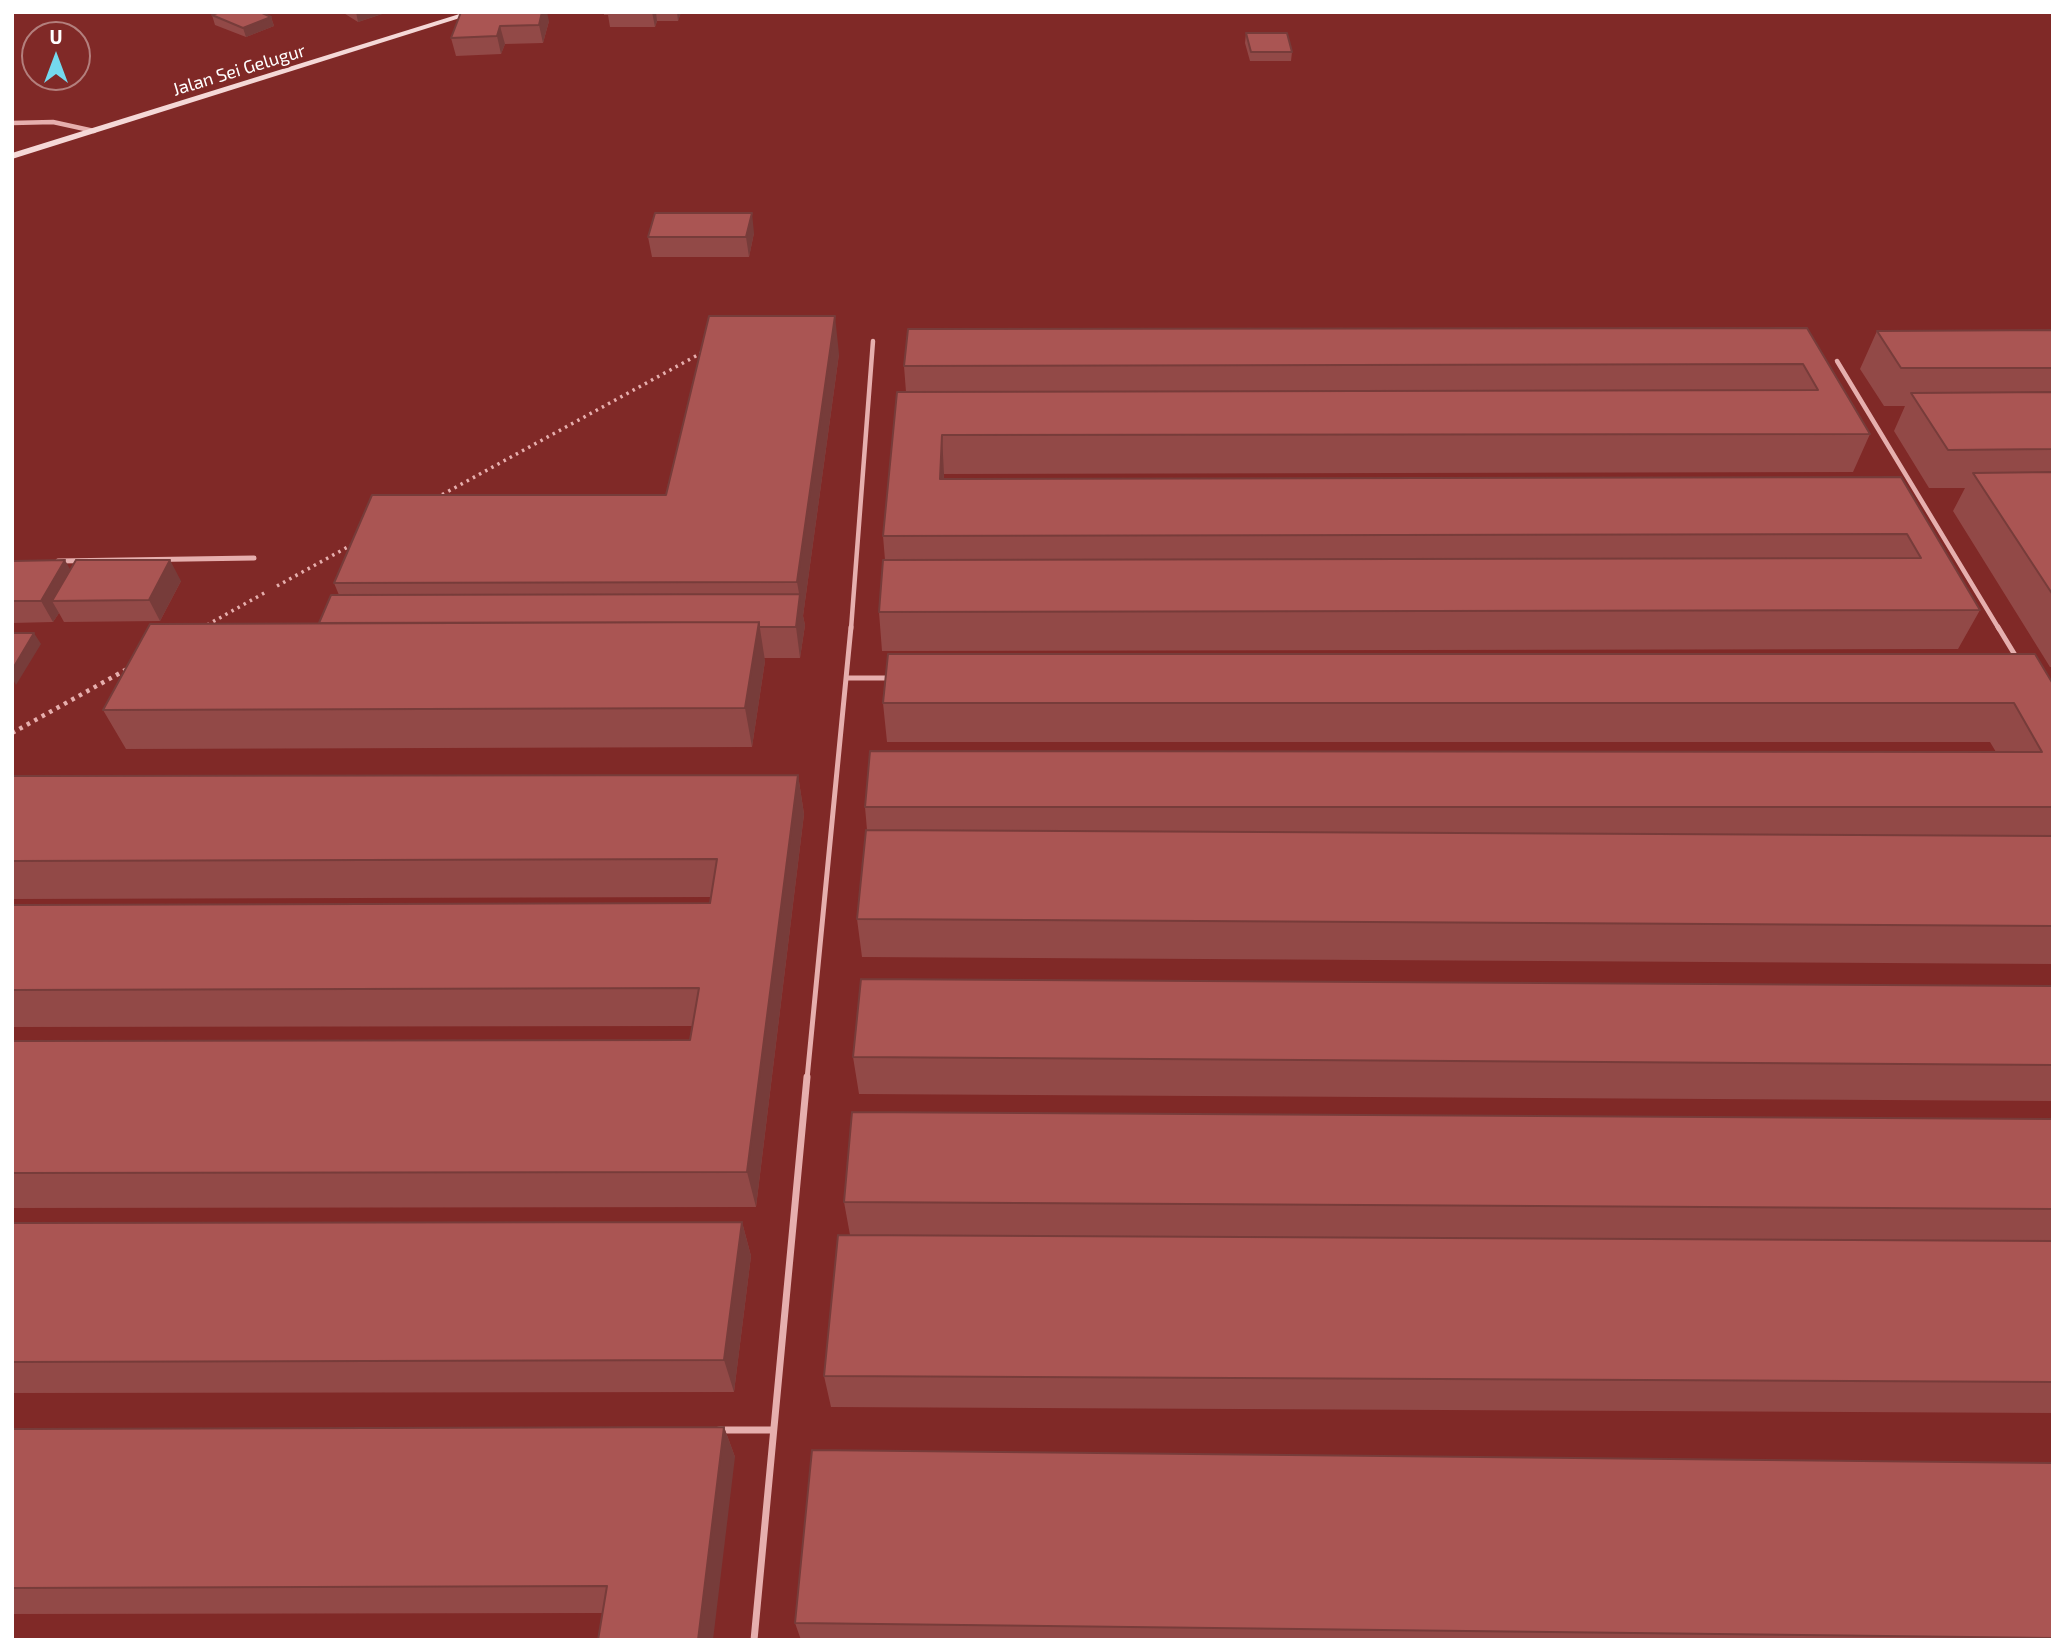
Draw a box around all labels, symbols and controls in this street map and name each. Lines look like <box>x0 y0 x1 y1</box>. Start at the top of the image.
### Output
north arrow <box>21 21 91 91</box>
text: U <box>49 25 63 48</box>
street label: Jalan Sei Gelugur <box>170 39 308 101</box>

